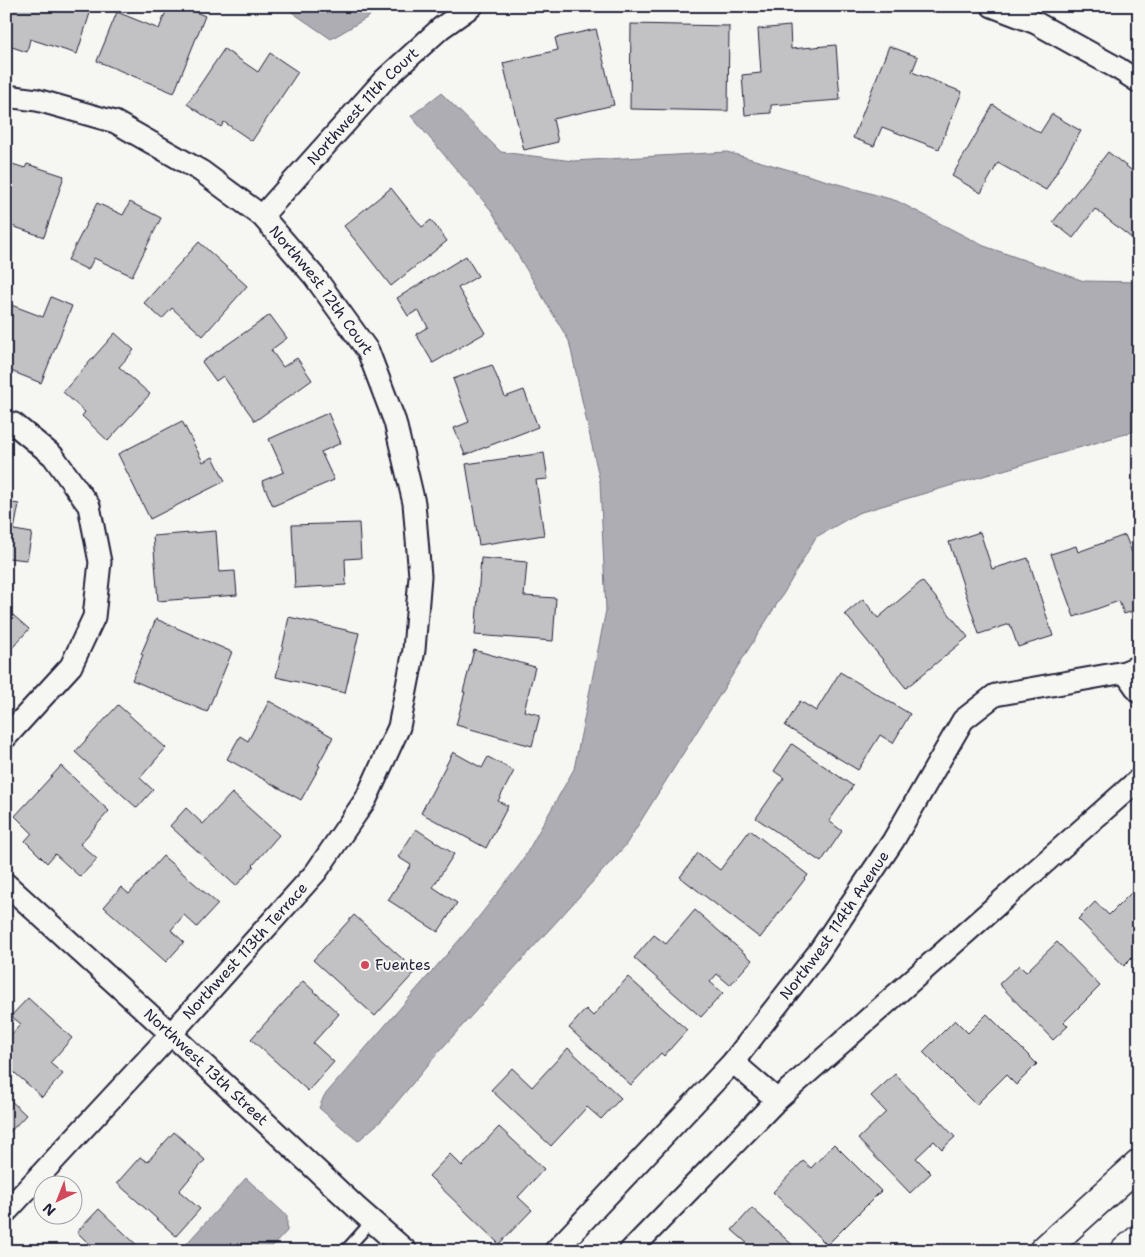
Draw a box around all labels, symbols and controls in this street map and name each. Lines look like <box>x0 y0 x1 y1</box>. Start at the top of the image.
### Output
street label: Northwest 11th Court <box>302 43 423 169</box>
street label: Northwest 12th Court <box>265 221 377 359</box>
street label: Northwest 114th Avenue <box>775 847 894 1004</box>
street label: Northwest 113th Terrace <box>178 878 312 1024</box>
place label: Fuentes <box>375 955 431 975</box>
marker: Fuentes <box>359 959 371 971</box>
street label: Northwest 13th Street <box>139 1004 272 1130</box>
north arrow <box>32 1174 82 1224</box>
text: N <box>39 1199 59 1220</box>

